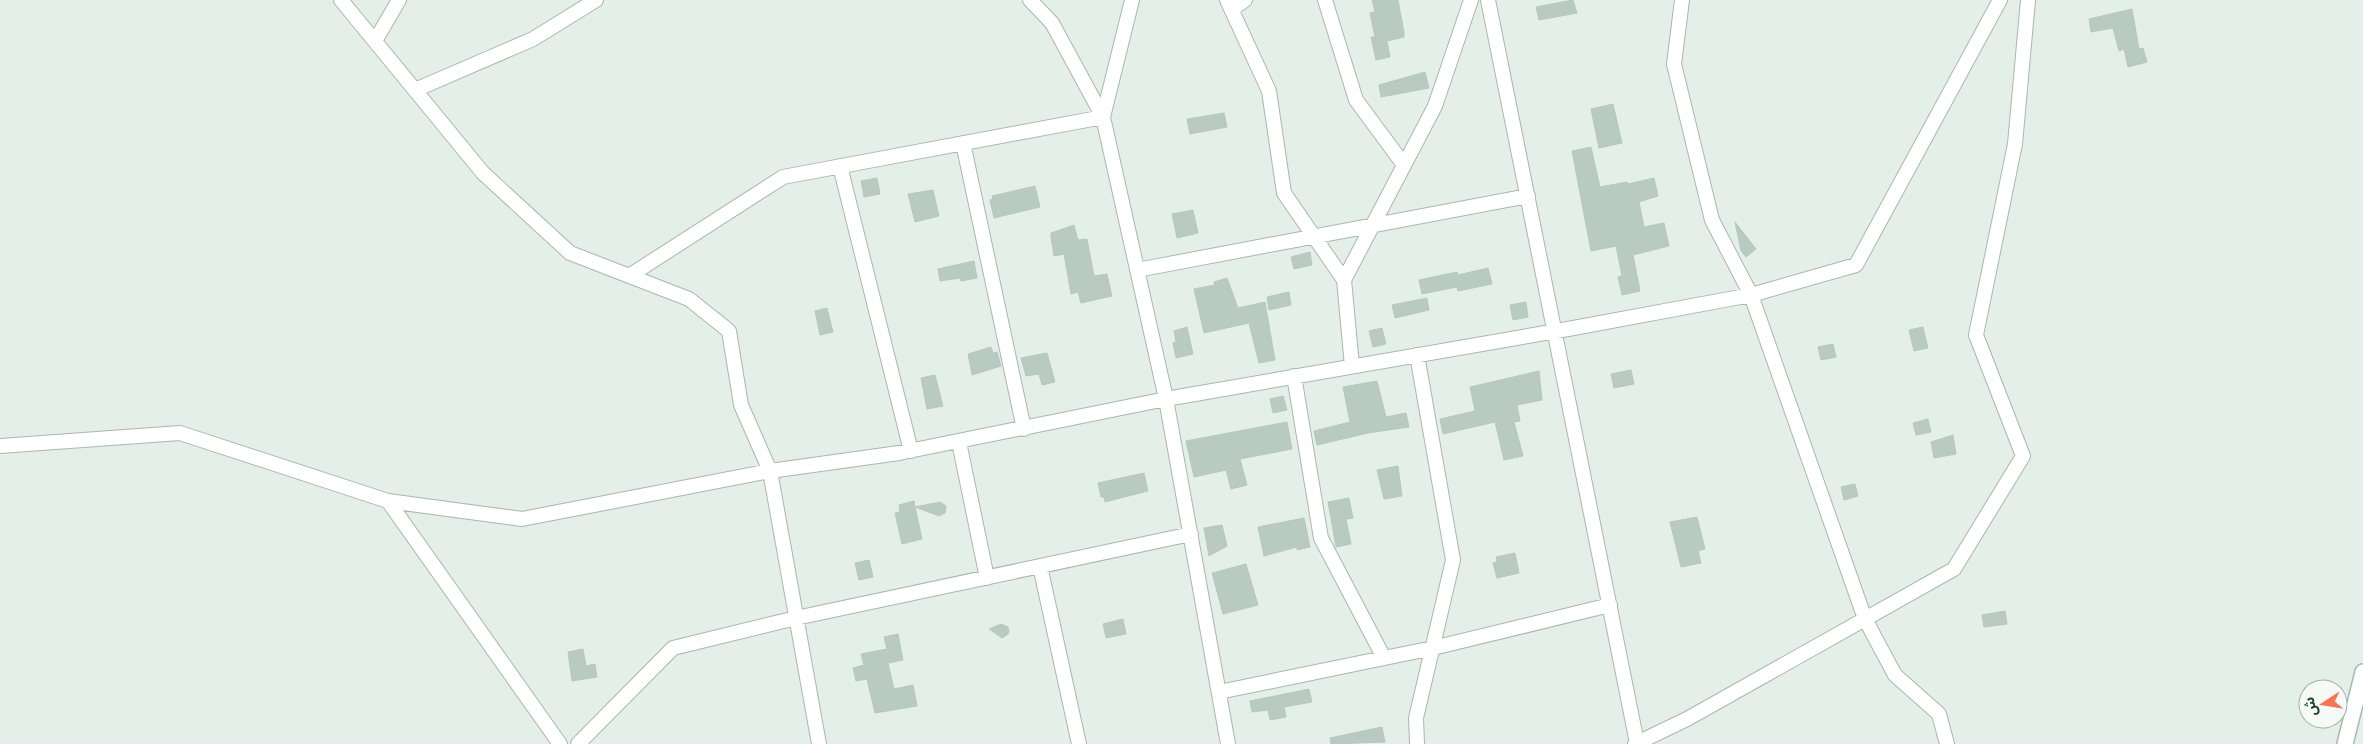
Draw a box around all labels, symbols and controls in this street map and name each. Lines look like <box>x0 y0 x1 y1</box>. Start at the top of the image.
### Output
north arrow <box>2298 679 2348 729</box>
text: ش <box>2299 695 2321 718</box>

